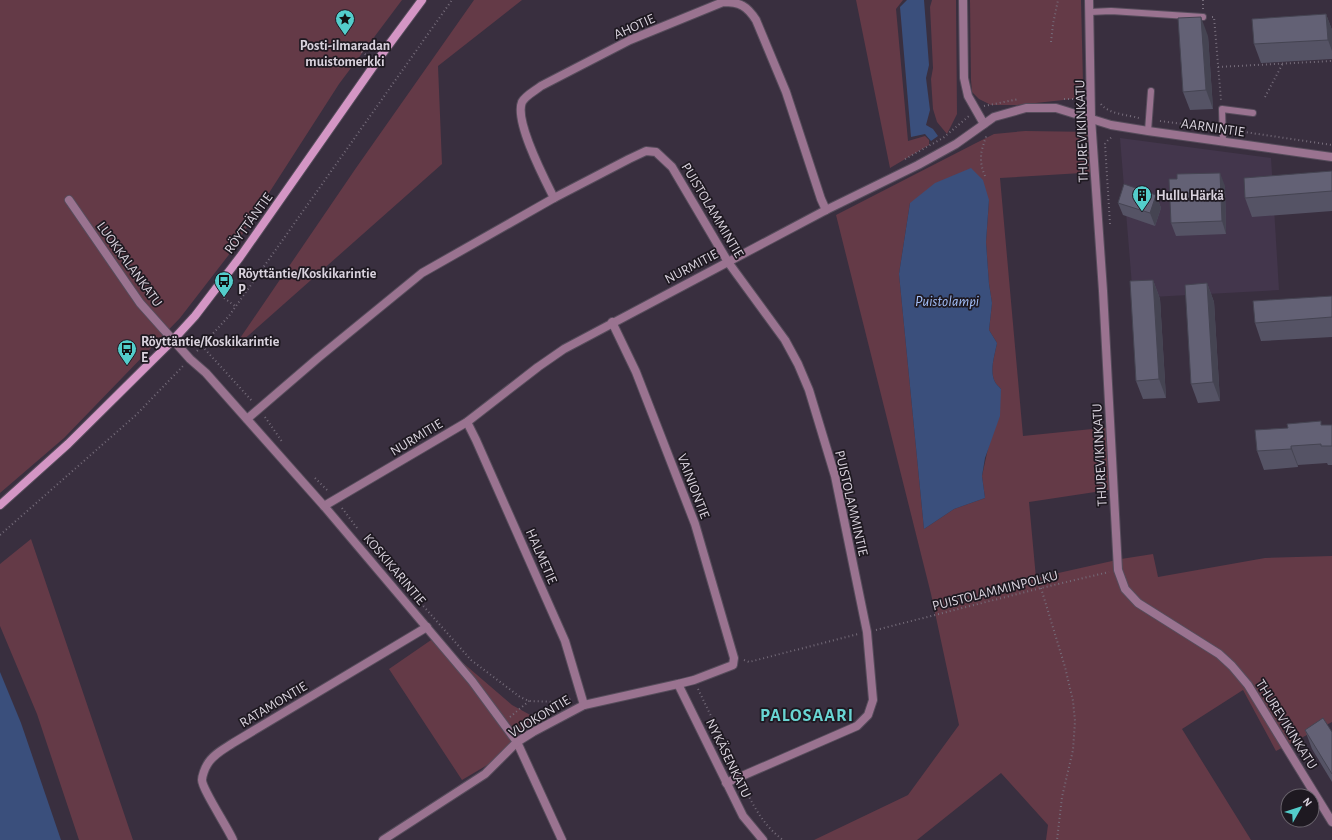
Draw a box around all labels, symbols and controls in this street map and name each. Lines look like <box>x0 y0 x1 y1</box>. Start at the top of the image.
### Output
place icon: Posti-ilmaradan muistomerkki <box>334 8 356 36</box>
street label: AHOTIE <box>612 12 657 42</box>
place label: Posti-ilmaradan muistomerkki <box>300 39 390 69</box>
street label: THUREVIKINKATU <box>1073 79 1091 183</box>
street label: AARNINTIE <box>1180 117 1246 139</box>
street label: PUISTOLAMMINTIE <box>678 161 746 261</box>
building icon: Hullu Härkä <box>1131 184 1153 212</box>
street label: RÖYTTÄNTIE <box>220 189 276 257</box>
place label: Hullu Härkä <box>1156 189 1224 203</box>
street label: LUOKKALANKATU <box>94 220 165 310</box>
street label: NURMITIE <box>663 247 721 287</box>
place label: Röyttäntie/Koskikarintie P <box>238 267 377 297</box>
bus stop icon: Röyttäntie/Koskikarintie P <box>213 270 235 298</box>
water label: Puistolampi <box>915 294 979 309</box>
place label: Röyttäntie/Koskikarintie E <box>141 335 280 365</box>
bus stop icon: Röyttäntie/Koskikarintie E <box>116 338 138 366</box>
street label: THUREVIKINKATU <box>1090 403 1110 507</box>
street label: NURMITIE <box>388 417 445 459</box>
street label: PUISTOLAMMINTIE <box>832 449 870 558</box>
street label: VAINIONTIE <box>674 452 712 521</box>
street label: HALMETIE <box>523 527 560 586</box>
street label: KOSKIKARINTIE <box>361 531 428 608</box>
street label: PUISTOLAMMINPOLKU <box>931 569 1060 613</box>
street label: THUREVIKINKATU <box>1253 677 1319 772</box>
street label: RATAMONTIE <box>237 679 310 730</box>
street label: VUOKONTIE <box>507 693 573 741</box>
district label: PALOSAARI <box>760 707 854 725</box>
street label: NYKÄSENKATU <box>703 716 755 800</box>
north arrow <box>1280 788 1320 828</box>
text: N <box>1301 796 1314 808</box>

